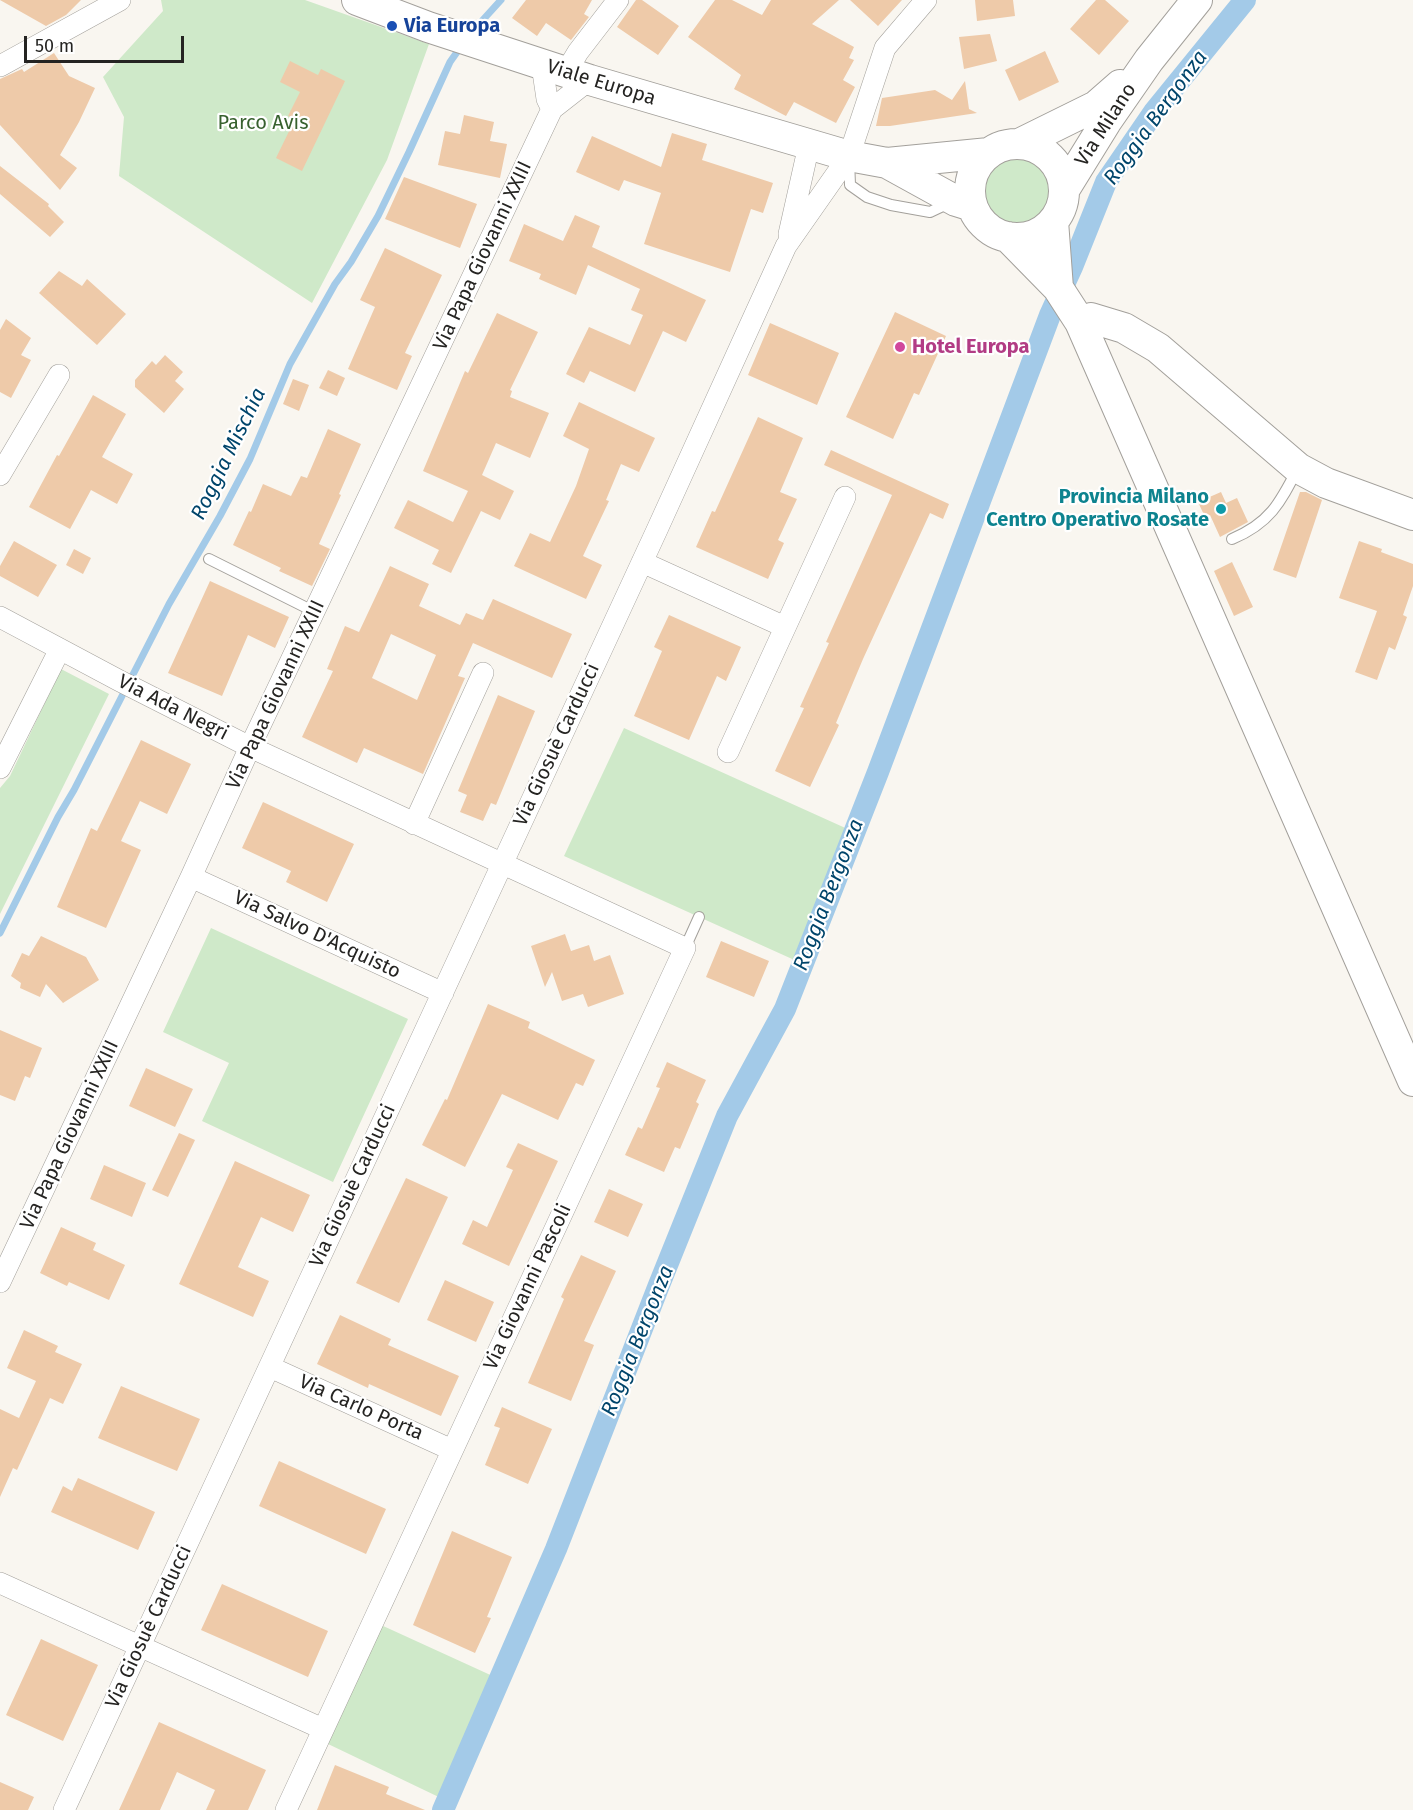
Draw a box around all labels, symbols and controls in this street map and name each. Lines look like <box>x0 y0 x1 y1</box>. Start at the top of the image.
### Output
place label: Via Europa <box>404 14 500 38</box>
marker: Via Europa <box>385 19 399 33</box>
scale bar <box>27 24 188 62</box>
text: 50 m <box>35 35 74 57</box>
water label: Roggia Bergonza <box>1099 46 1213 190</box>
street label: Viale Europa <box>544 55 658 111</box>
street label: Via Milano <box>1070 79 1142 171</box>
park label: Parco Avis <box>218 111 308 135</box>
street label: Via Papa Giovanni XXIII <box>429 158 537 354</box>
place label: Hotel Europa <box>912 335 1030 359</box>
marker: Hotel Europa <box>893 340 907 354</box>
water label: Roggia Mischia <box>186 384 272 524</box>
place label: Provincia Milano Centro Operativo Rosate <box>986 485 1209 532</box>
marker: Provincia Milano Centro Operativo Rosate <box>1214 502 1228 516</box>
street label: Via Papa Giovanni XXIII <box>222 597 330 793</box>
street label: Via Giosuè Carducci <box>509 660 605 830</box>
street label: Via Ada Negri <box>114 670 232 746</box>
water label: Roggia Bergonza <box>789 816 869 974</box>
street label: Via Salvo D'Acquisto <box>230 886 404 984</box>
street label: Via Papa Giovanni XXIII <box>16 1037 124 1233</box>
street label: Via Giosuè Carducci <box>305 1101 401 1271</box>
street label: Via Giovanni Pascoli <box>479 1200 577 1374</box>
water label: Roggia Bergonza <box>596 1262 680 1420</box>
street label: Via Carlo Porta <box>295 1370 427 1446</box>
street label: Via Giosuè Carducci <box>101 1542 197 1712</box>

